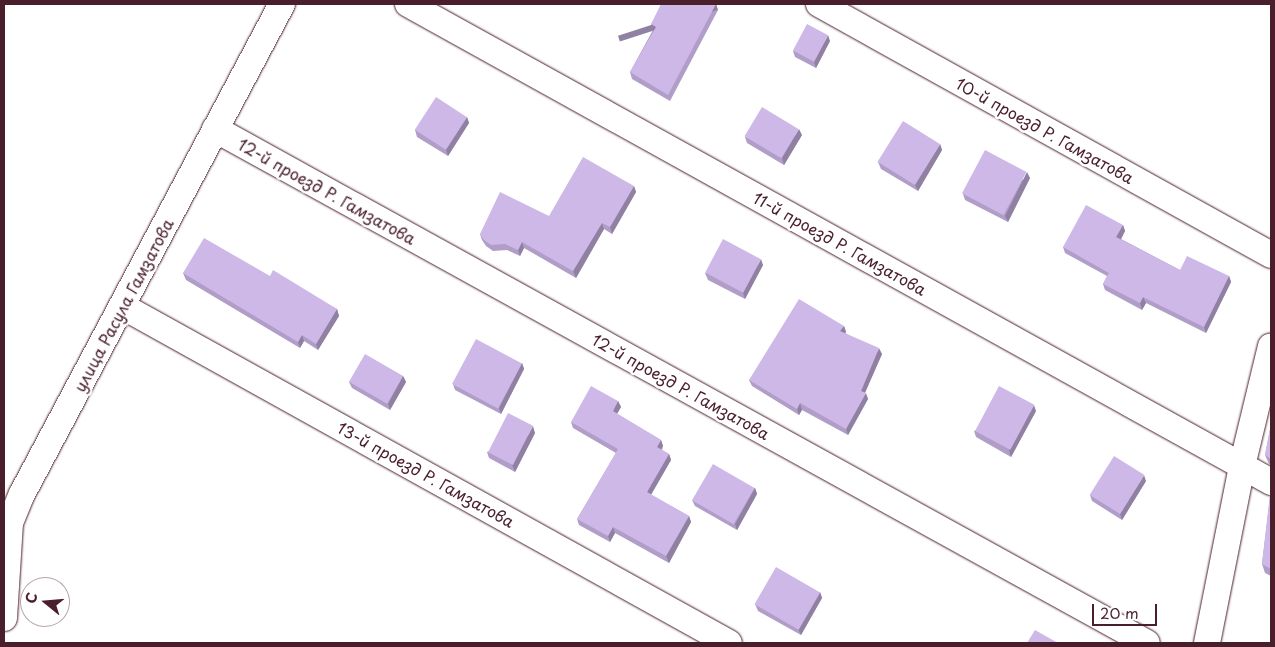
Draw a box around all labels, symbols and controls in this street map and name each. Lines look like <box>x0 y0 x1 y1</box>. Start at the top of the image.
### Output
street label: 10-й проезд Р. Гамзатова <box>953 73 1137 187</box>
street label: 12-й проезд Р. Гамзатова <box>235 134 419 248</box>
street label: 11-й проезд Р. Гамзатова <box>750 187 930 299</box>
street label: улица Расула Гамзатова <box>69 215 177 395</box>
street label: 12-й проезд Р. Гамзатова <box>589 329 773 443</box>
street label: 13-й проезд Р. Гамзатова <box>334 417 518 531</box>
north arrow <box>20 577 70 627</box>
text: С <box>20 590 43 606</box>
scale bar <box>1095 594 1160 626</box>
text: 20 m <box>1100 601 1139 624</box>

